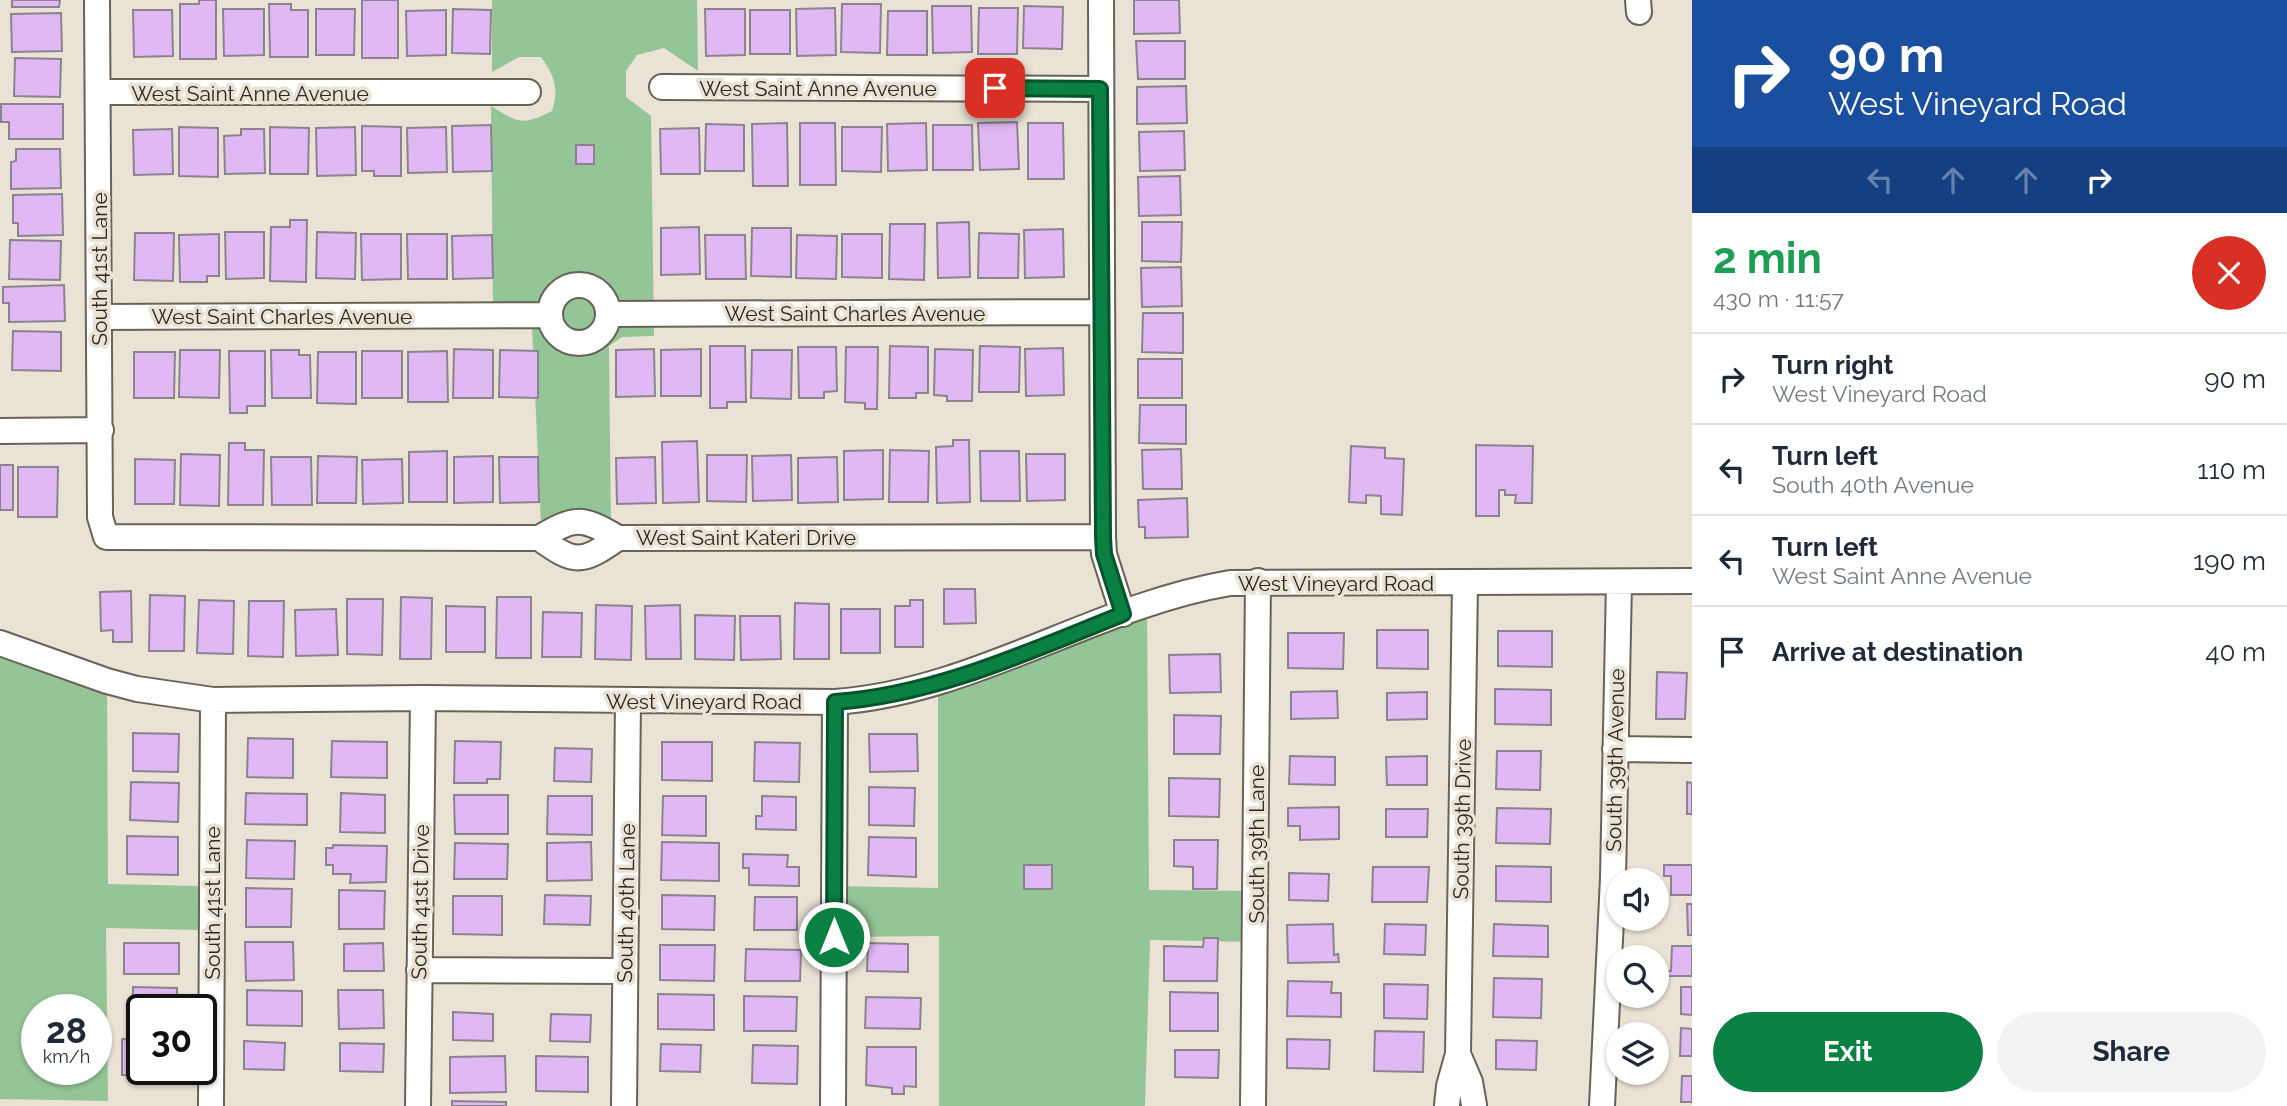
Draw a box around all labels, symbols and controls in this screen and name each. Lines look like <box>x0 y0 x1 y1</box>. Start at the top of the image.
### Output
text: 90 m <box>1828 26 1944 83</box>
icon: right <box>1713 28 1804 119</box>
pin <box>965 58 1025 118</box>
icon: arrive <box>976 69 1014 107</box>
street label: West Saint Anne Avenue <box>699 76 937 101</box>
street label: West Saint Anne Avenue <box>131 81 369 106</box>
text: West Vineyard Road <box>1828 85 2127 122</box>
icon: left <box>1861 161 1899 199</box>
icon: ahead <box>1934 161 1972 199</box>
icon: ahead <box>2007 161 2045 199</box>
icon: right <box>2080 161 2118 199</box>
street label: South 41st Lane <box>87 192 112 346</box>
text: 2 min <box>1713 234 1822 283</box>
button: close <box>2192 236 2266 310</box>
text: 430 m · 11:57 <box>1713 285 1844 312</box>
street label: West Saint Charles Avenue <box>725 301 985 326</box>
street label: West Saint Charles Avenue <box>152 304 412 329</box>
text: Turn right <box>1772 350 1893 380</box>
icon: right <box>1713 360 1751 398</box>
text: 90 m <box>2204 364 2266 394</box>
text: West Vineyard Road <box>1772 380 1987 407</box>
text: Turn left <box>1772 441 1878 471</box>
icon: left <box>1713 451 1751 489</box>
text: 110 m <box>2197 455 2266 485</box>
text: South 40th Avenue <box>1772 471 1974 498</box>
street label: West Saint Kateri Drive <box>636 525 856 550</box>
text: Turn left <box>1772 532 1878 562</box>
icon: left <box>1713 542 1751 580</box>
text: 190 m <box>2193 546 2266 576</box>
text: West Saint Anne Avenue <box>1772 562 2032 589</box>
street label: West Vineyard Road <box>1238 571 1434 596</box>
icon: arrive <box>1713 633 1751 671</box>
text: Arrive at destination <box>1772 637 2023 667</box>
text: 40 m <box>2205 637 2266 667</box>
street label: South 39th Avenue <box>1601 668 1629 852</box>
street label: West Vineyard Road <box>606 689 802 714</box>
street label: South 39th Drive <box>1448 738 1476 900</box>
street label: South 39th Lane <box>1244 765 1269 923</box>
street label: South 40th Lane <box>612 823 640 983</box>
street label: South 41st Drive <box>406 824 434 980</box>
street label: South 41st Lane <box>200 826 225 980</box>
map controls <box>1606 868 1669 1085</box>
button: sound <box>1606 868 1669 931</box>
position arrow <box>797 900 871 974</box>
button: search <box>1606 945 1669 1008</box>
speed limit sign: 30 <box>126 994 217 1085</box>
text: 28 <box>46 1010 87 1051</box>
button: Exit <box>1713 1012 1983 1092</box>
button: Share <box>1997 1012 2266 1092</box>
button: layers <box>1606 1022 1669 1085</box>
text: km/h <box>43 1046 90 1067</box>

